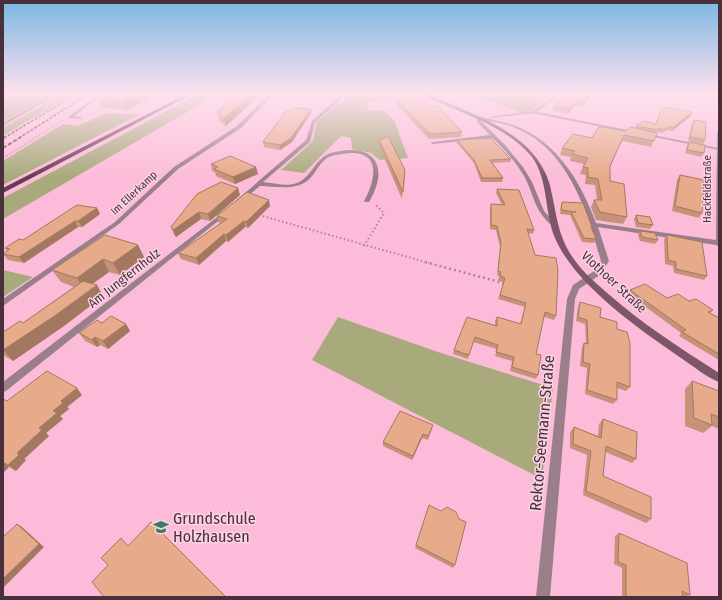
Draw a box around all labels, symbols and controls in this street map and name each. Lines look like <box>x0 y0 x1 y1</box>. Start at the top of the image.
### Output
street label: Hackfeldstraße <box>701 155 714 223</box>
street label: Im Ellerkamp <box>108 168 160 218</box>
street label: Am Jungfernholz <box>85 245 163 311</box>
street label: Vlothoer Straße <box>578 248 650 316</box>
street label: Rektor-Seemann-Straße <box>526 354 558 512</box>
place label: Grundschule Holzhausen <box>173 509 256 546</box>
school or university icon: Grundschule Holzhausen <box>152 518 170 536</box>

